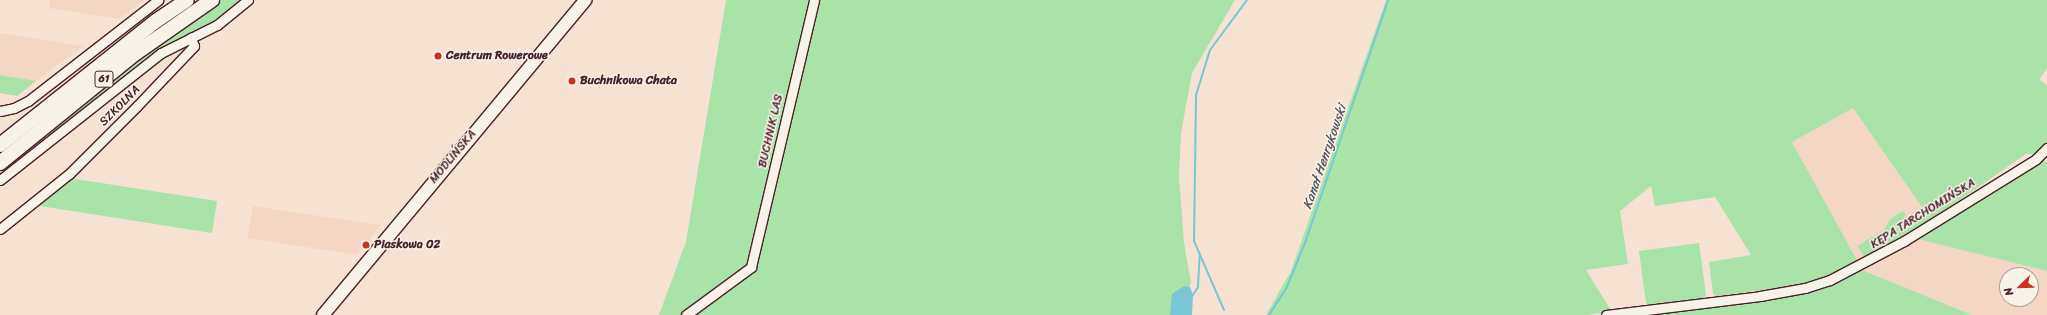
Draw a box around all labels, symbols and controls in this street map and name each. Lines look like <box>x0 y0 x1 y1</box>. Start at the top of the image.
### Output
place label: Centrum Rowerowe <box>446 49 548 63</box>
marker: Centrum Rowerowe <box>433 51 443 61</box>
road number: 61 <box>94 70 114 88</box>
place label: Buchnikowa Chata <box>580 74 677 88</box>
marker: Buchnikowa Chata <box>567 76 577 86</box>
street label: SZKOLNA <box>97 83 143 129</box>
street label: BUCHNIK LAS <box>756 93 786 169</box>
water label: Kanał Henrykowski <box>1300 103 1350 211</box>
street label: MODLIŃSKA <box>427 128 479 186</box>
street label: KĘPA TARCHOMIŃSKA <box>1868 176 1978 252</box>
place label: Piaskowa 02 <box>374 238 440 252</box>
marker: Piaskowa 02 <box>361 240 371 250</box>
north arrow <box>1999 267 2039 307</box>
text: N <box>1998 284 2019 299</box>

